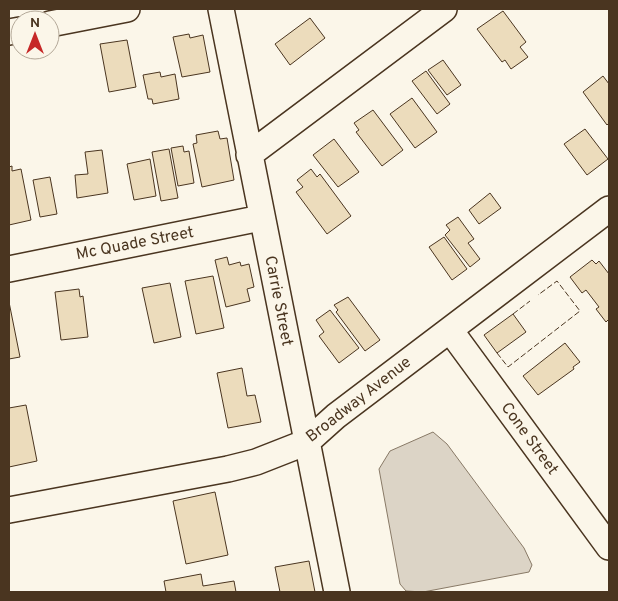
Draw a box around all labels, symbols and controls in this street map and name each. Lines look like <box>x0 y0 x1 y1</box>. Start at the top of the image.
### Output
north arrow <box>10 10 60 60</box>
text: N <box>30 15 40 32</box>
street label: Mc Quade Street <box>74 223 196 265</box>
street label: Carrie Street <box>259 254 297 348</box>
street label: Broadway Avenue <box>302 353 416 447</box>
street label: Cone Street <box>496 399 562 479</box>

